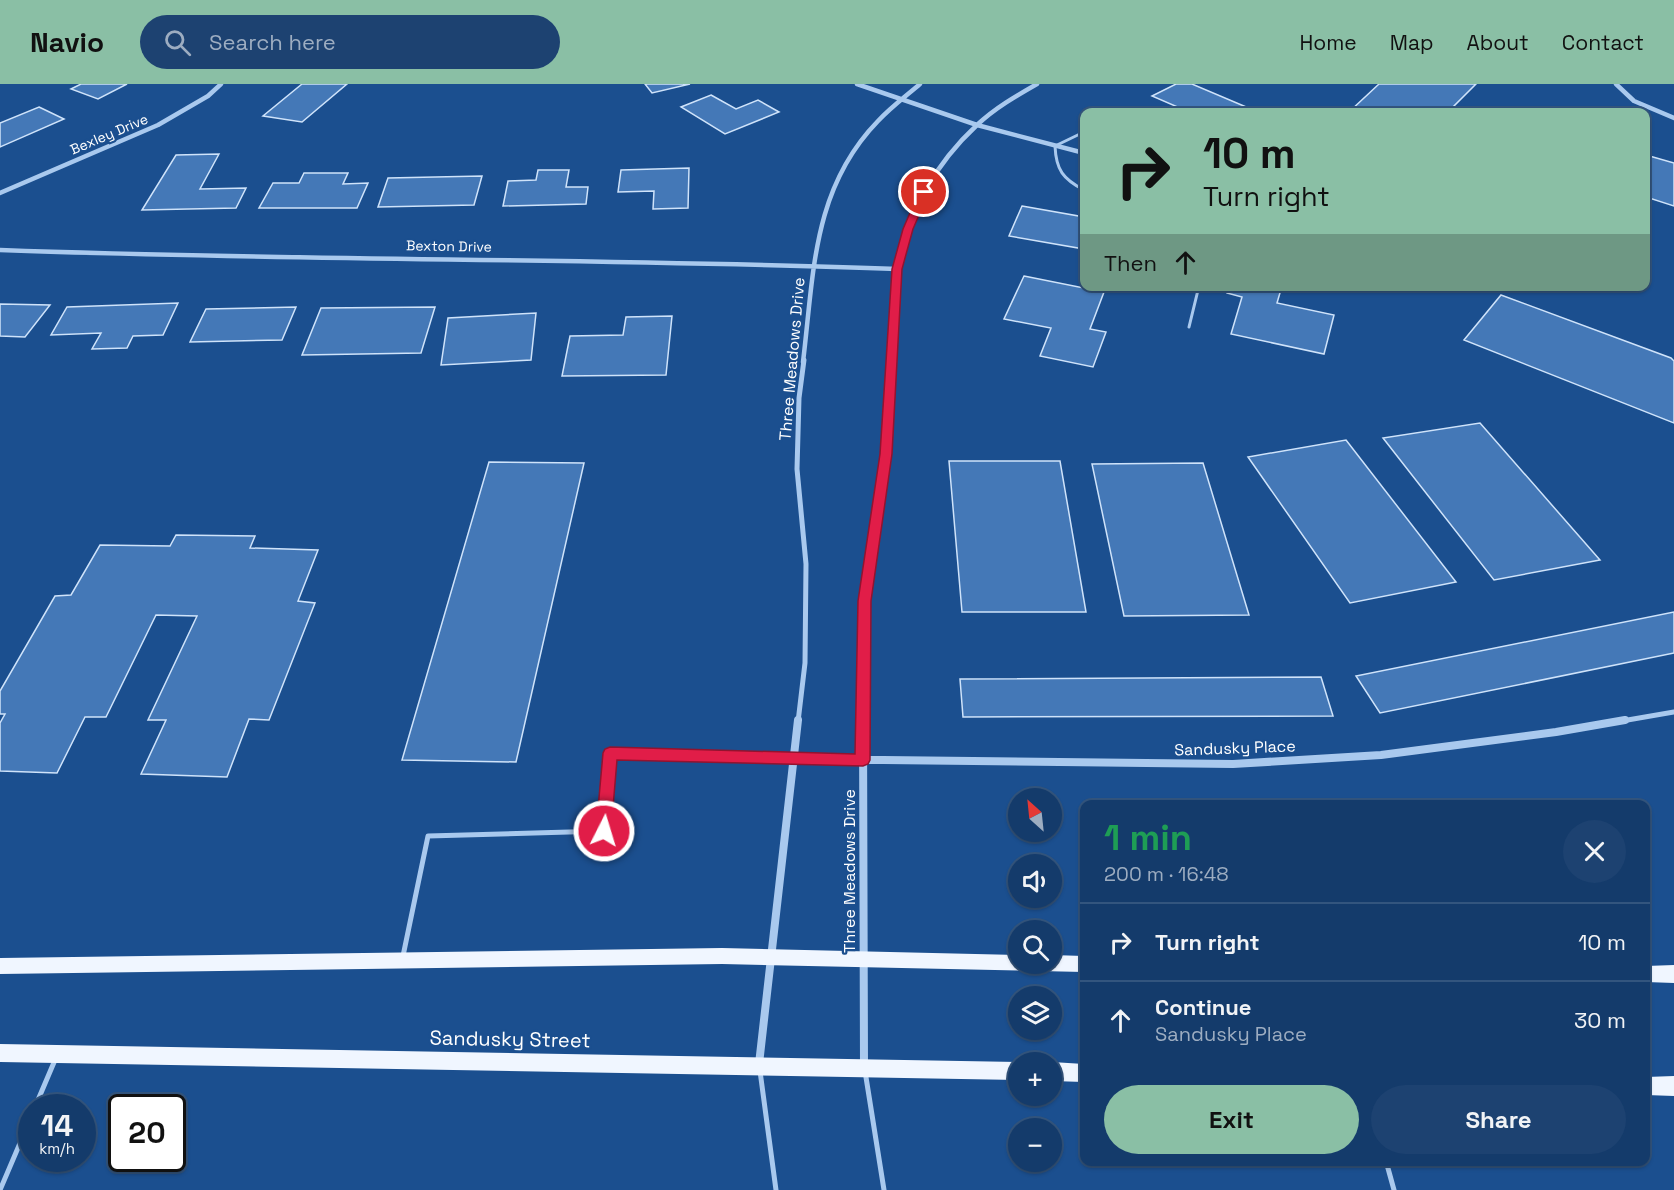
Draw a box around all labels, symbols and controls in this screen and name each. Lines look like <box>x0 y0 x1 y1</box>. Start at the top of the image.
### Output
search box <box>140 15 560 69</box>
text: Navio <box>30 24 104 60</box>
icon: search <box>161 26 194 59</box>
text: Search here <box>209 28 336 56</box>
text: Home <box>1299 29 1357 56</box>
text: Map <box>1390 29 1434 56</box>
text: About <box>1467 29 1529 56</box>
text: Contact <box>1562 29 1644 56</box>
street label: Bexley Drive <box>67 110 151 158</box>
text: 10 m <box>1203 127 1296 180</box>
icon: right <box>1104 132 1182 210</box>
pin <box>898 166 949 217</box>
icon: arrive <box>907 175 940 208</box>
text: Turn right <box>1203 179 1330 214</box>
street label: Bexton Drive <box>406 236 492 256</box>
icon: ahead <box>1169 246 1202 279</box>
text: Then <box>1104 249 1157 277</box>
street label: Three Meadows Drive <box>774 276 810 442</box>
street label: Sandusky Place <box>1174 735 1296 761</box>
north arrow <box>1008 788 1062 842</box>
map controls <box>1008 788 1062 1172</box>
street label: Three Meadows Drive <box>839 789 860 953</box>
position arrow <box>572 799 636 863</box>
text: 1 min <box>1104 815 1192 861</box>
button: close <box>1563 820 1626 883</box>
button: sound <box>1008 854 1062 908</box>
text: 200 m · 16:48 <box>1104 861 1229 887</box>
button: search <box>1008 920 1062 974</box>
icon: right <box>1104 926 1137 959</box>
text: Turn right <box>1155 928 1260 956</box>
text: 10 m <box>1578 928 1626 956</box>
button: layers <box>1008 986 1062 1040</box>
text: Continue <box>1155 993 1251 1021</box>
icon: ahead <box>1104 1004 1137 1037</box>
text: 30 m <box>1574 1006 1626 1034</box>
text: Sandusky Place <box>1155 1021 1307 1047</box>
street label: Sandusky Street <box>429 1025 591 1053</box>
button: + <box>1008 1052 1062 1106</box>
button: Exit <box>1104 1085 1359 1154</box>
button: Share <box>1371 1085 1626 1154</box>
speed limit sign: 20 <box>108 1094 186 1172</box>
text: 14 <box>41 1106 73 1145</box>
button: − <box>1008 1118 1062 1172</box>
text: km/h <box>39 1139 75 1158</box>

